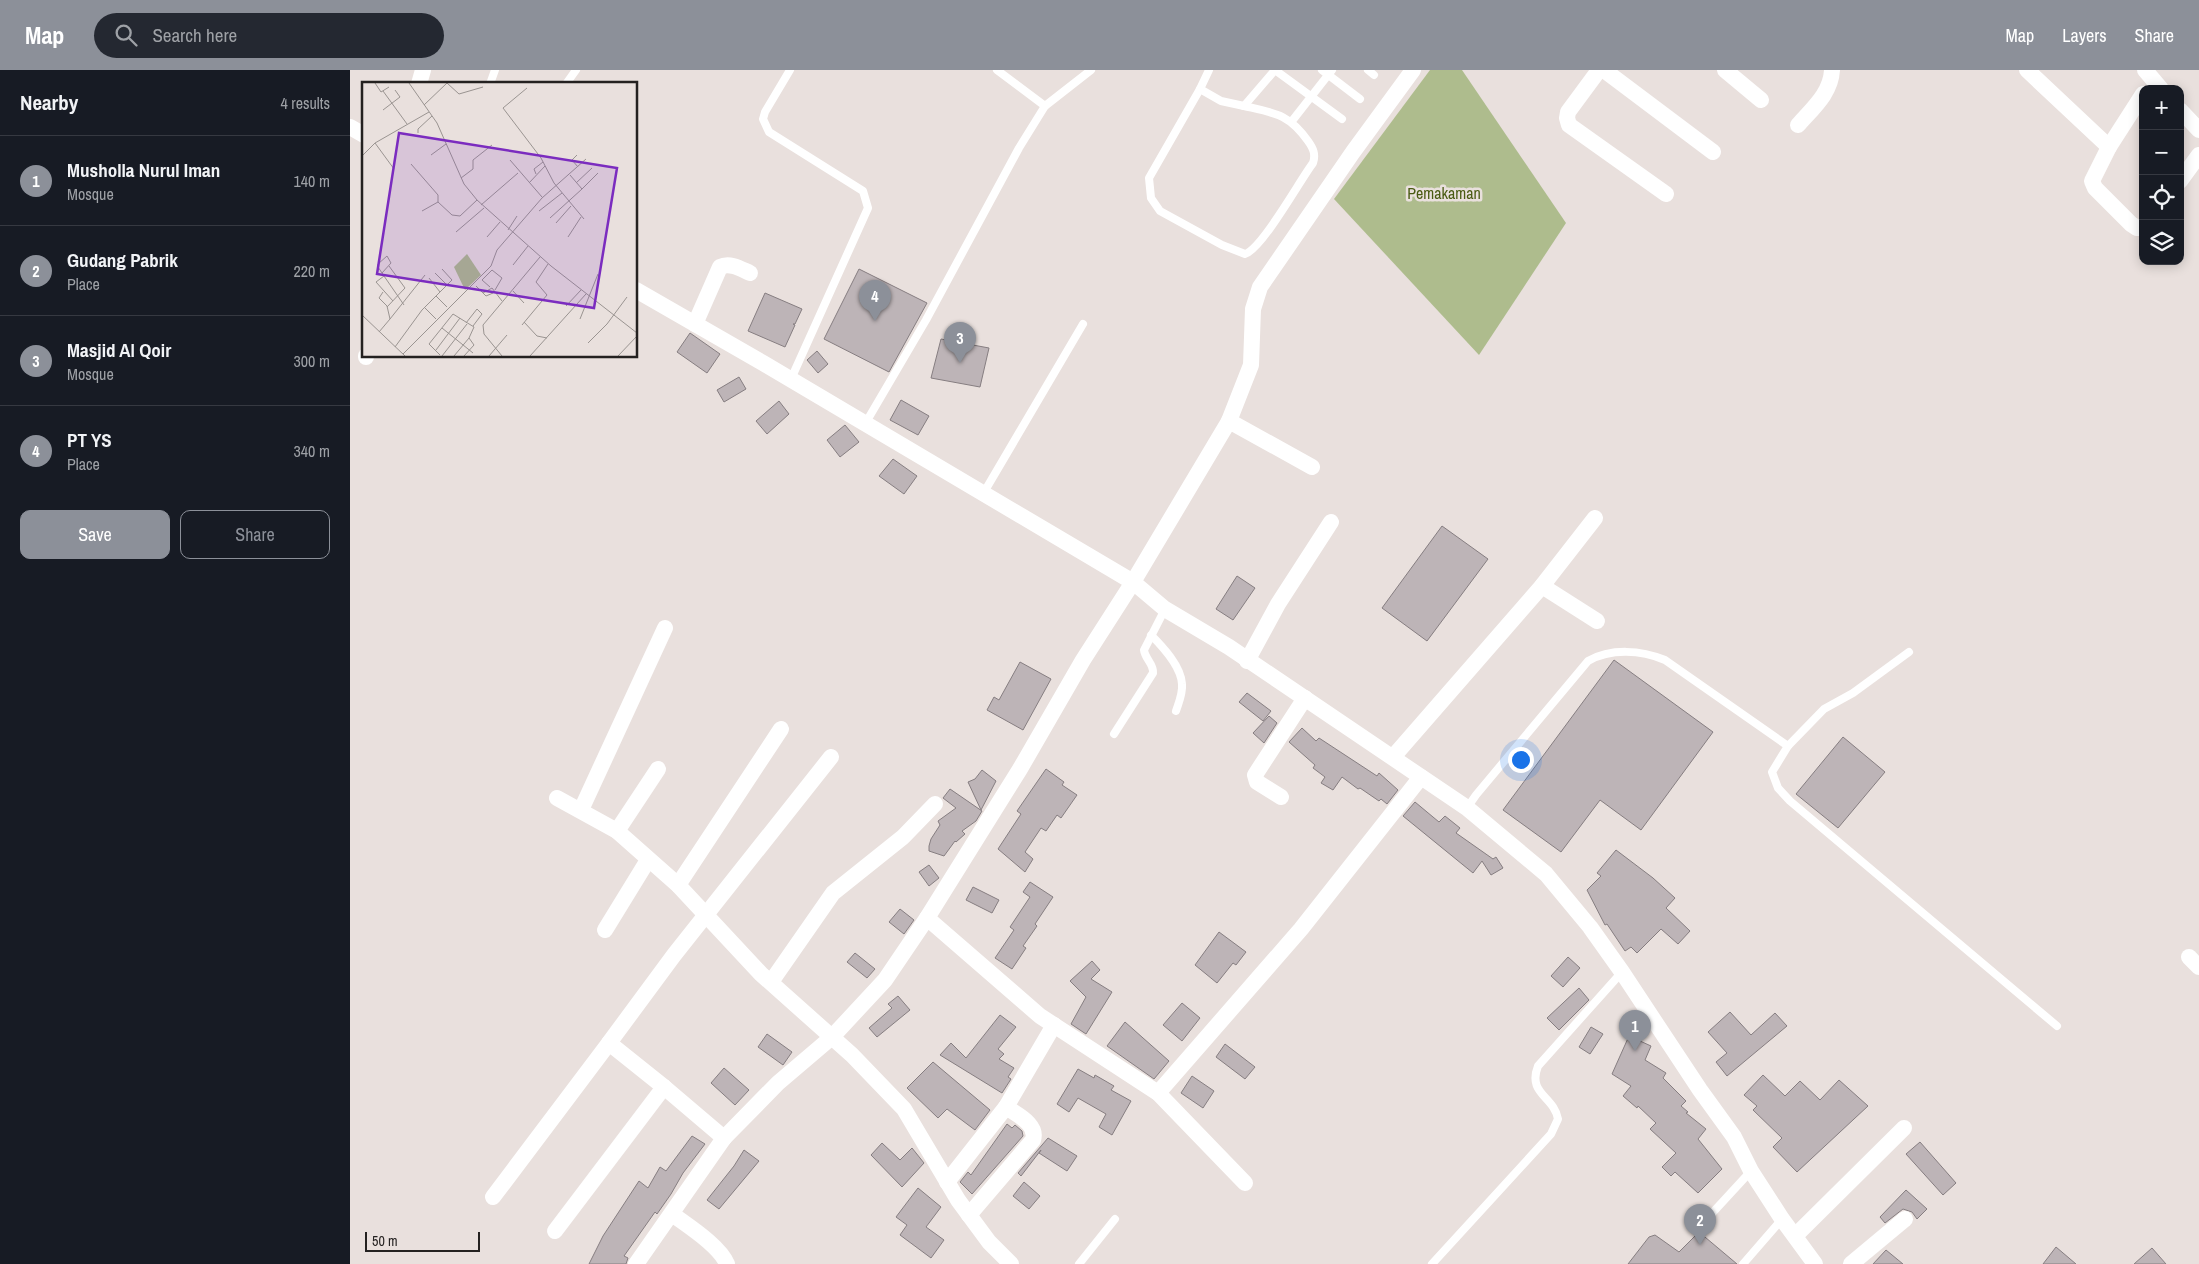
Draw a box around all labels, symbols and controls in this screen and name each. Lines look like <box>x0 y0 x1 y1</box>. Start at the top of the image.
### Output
search box <box>94 13 444 58</box>
text: Map <box>25 19 64 51</box>
icon: search <box>112 21 140 49</box>
text: Search here <box>152 22 237 48</box>
text: Map <box>2006 23 2034 48</box>
text: Layers <box>2062 23 2107 48</box>
text: Share <box>2135 23 2174 48</box>
inset map <box>362 82 638 358</box>
map controls <box>2139 85 2184 265</box>
button: + <box>2139 85 2184 130</box>
text: Nearby <box>20 88 78 117</box>
text: 4 results <box>280 92 330 114</box>
button: − <box>2139 130 2184 175</box>
text: Musholla Nurul Iman <box>67 157 220 183</box>
text: 1 <box>32 170 40 192</box>
text: 140 m <box>294 170 330 192</box>
button: locate <box>2139 175 2184 220</box>
park label: Pemakaman <box>1407 182 1481 204</box>
text: Mosque <box>67 183 114 205</box>
button: layers <box>2139 220 2184 265</box>
text: Gudang Pabrik <box>67 247 178 273</box>
text: 2 <box>32 260 40 282</box>
text: 220 m <box>294 260 330 282</box>
text: Place <box>67 273 100 295</box>
pin: 4 <box>859 280 891 321</box>
pin: 3 <box>944 322 976 363</box>
text: Masjid Al Qoir <box>67 337 171 363</box>
text: 3 <box>32 350 40 372</box>
text: 300 m <box>294 350 330 372</box>
text: Mosque <box>67 363 114 385</box>
text: PT YS <box>67 427 112 453</box>
text: 4 <box>32 440 40 462</box>
text: 340 m <box>294 440 330 462</box>
text: Place <box>67 453 100 475</box>
button: Save <box>20 510 170 559</box>
button: Share <box>180 510 330 559</box>
your location <box>1508 747 1534 773</box>
pin: 1 <box>1619 1010 1651 1051</box>
pin: 2 <box>1684 1204 1716 1245</box>
scale bar <box>365 1229 480 1252</box>
text: 50 m <box>372 1232 398 1250</box>

